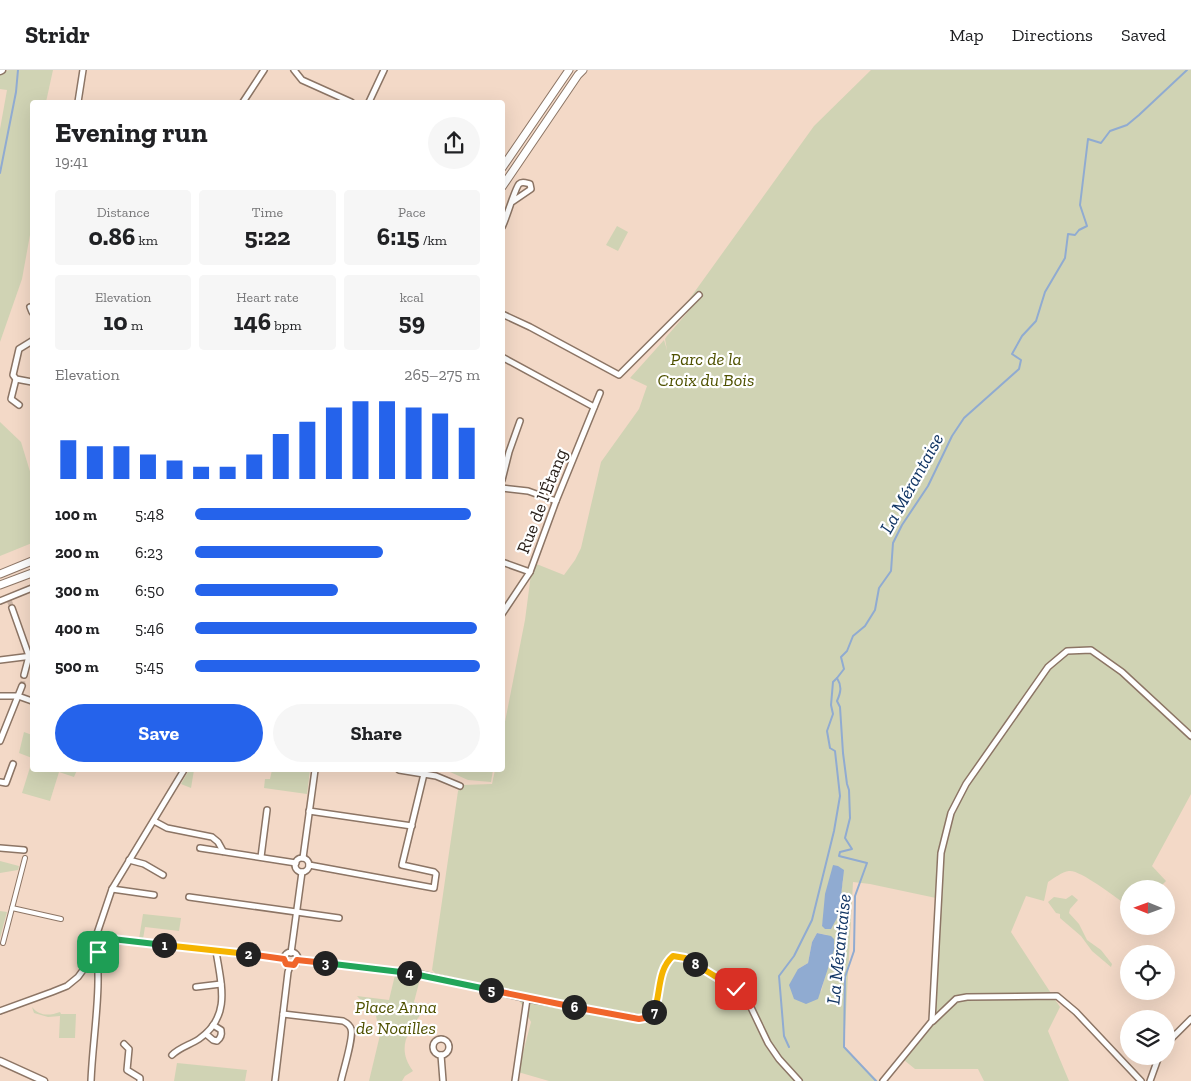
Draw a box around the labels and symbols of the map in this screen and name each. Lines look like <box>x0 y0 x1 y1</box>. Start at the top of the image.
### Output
park label: Parc de la Croix du Bois <box>658 348 754 391</box>
water label: La Mérantaise <box>874 429 948 537</box>
street label: Rue de l'Étang <box>512 445 572 556</box>
north arrow <box>1120 880 1175 935</box>
water label: La Mérantaise <box>821 893 856 1006</box>
pin <box>77 931 119 973</box>
pin: 1 <box>152 932 176 958</box>
pin: 2 <box>236 942 260 966</box>
pin: 3 <box>312 950 338 976</box>
pin: 8 <box>682 952 708 976</box>
pin: 4 <box>396 960 422 986</box>
pin <box>715 968 757 1010</box>
pin: 5 <box>478 978 504 1002</box>
pin: 6 <box>562 994 586 1020</box>
park label: Place Anna de Noailles <box>355 996 437 1039</box>
pin: 7 <box>642 1000 666 1024</box>

